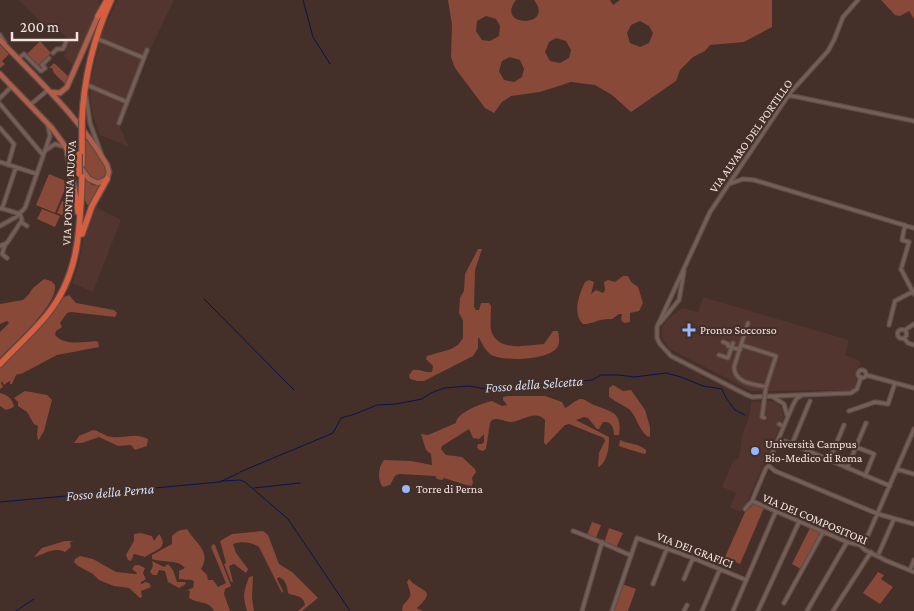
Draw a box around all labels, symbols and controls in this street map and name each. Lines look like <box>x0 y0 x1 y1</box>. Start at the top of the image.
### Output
scale bar <box>12 10 78 42</box>
text: 200 m <box>20 19 59 35</box>
street label: VIA ALVARO DEL PORTILLO <box>707 77 795 195</box>
street label: VIA PONTINA NUOVA <box>59 140 79 246</box>
marker: Pronto Soccorso <box>682 323 696 337</box>
place label: Pronto Soccorso <box>700 323 777 337</box>
water label: Fosso della Selcetta <box>485 373 584 395</box>
place label: Università Campus Bio-Medico di Roma <box>765 437 863 465</box>
marker: Università Campus Bio-Medico di Roma <box>749 445 761 457</box>
water label: Fosso della Perna <box>65 480 155 504</box>
place label: Torre di Perna <box>416 482 483 496</box>
marker: Torre di Perna <box>400 483 412 495</box>
street label: VIA DEI COMPOSITORI <box>760 490 870 548</box>
street label: VIA DEI GRAFICI <box>655 529 736 571</box>

